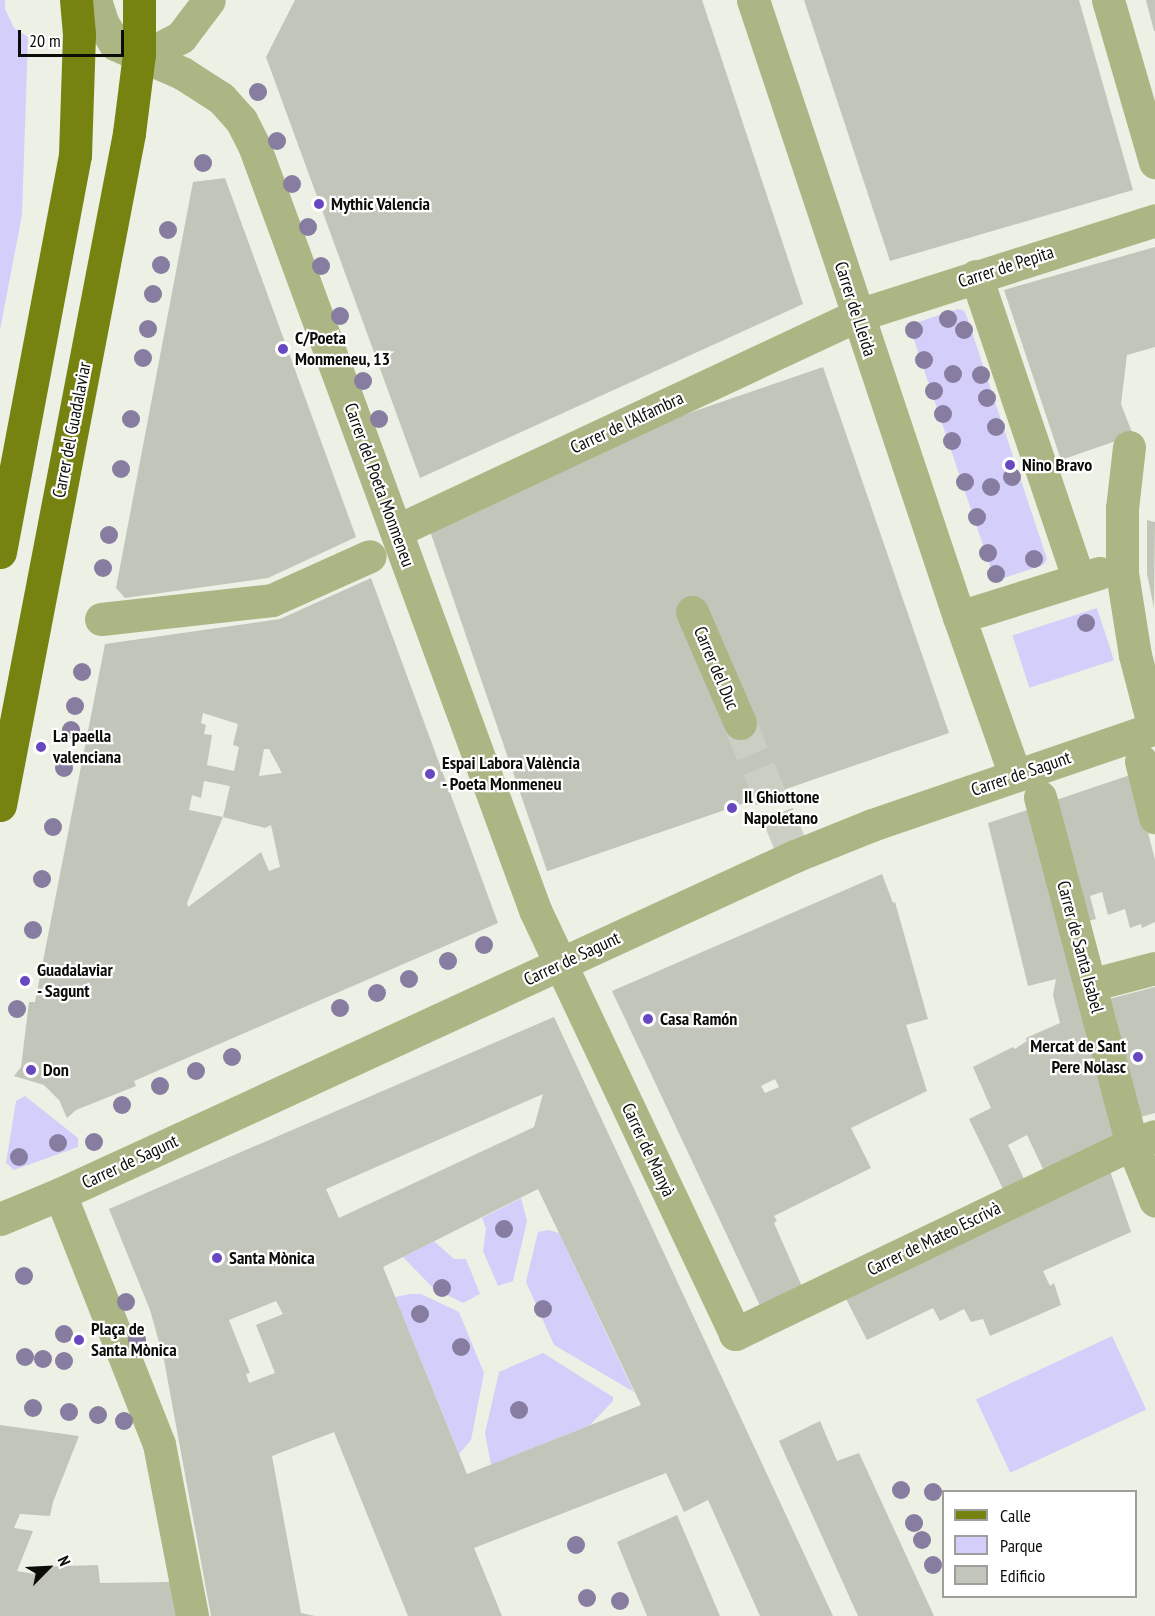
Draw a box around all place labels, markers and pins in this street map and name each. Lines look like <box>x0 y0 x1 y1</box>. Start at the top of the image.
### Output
place label: Mythic Valencia <box>331 193 431 215</box>
marker: Mythic Valencia <box>312 197 326 211</box>
place label: C/Poeta Monmeneu, 13 <box>295 328 391 370</box>
marker: C/Poeta Monmeneu, 13 <box>276 342 290 356</box>
place label: Nino Bravo <box>1022 454 1092 476</box>
marker: Nino Bravo <box>1003 458 1017 472</box>
place label: La paella valenciana <box>53 726 121 768</box>
marker: La paella valenciana <box>34 740 48 754</box>
place label: Espai Labora València - Poeta Monmeneu <box>442 753 580 795</box>
marker: Espai Labora València - Poeta Monmeneu <box>423 767 437 781</box>
place label: Il Ghiottone Napoletano <box>744 787 820 830</box>
marker: Il Ghiottone Napoletano <box>725 801 739 815</box>
place label: Guadalaviar - Sagunt <box>37 960 113 1002</box>
marker: Guadalaviar - Sagunt <box>18 974 32 988</box>
place label: Casa Ramón <box>660 1008 737 1030</box>
marker: Casa Ramón <box>641 1012 655 1026</box>
place label: Mercat de Sant Pere Nolasc <box>1030 1036 1126 1078</box>
marker: Mercat de Sant Pere Nolasc <box>1131 1050 1145 1064</box>
place label: Don <box>43 1059 69 1081</box>
marker: Don <box>24 1063 38 1077</box>
place label: Santa Mònica <box>229 1247 315 1269</box>
marker: Santa Mònica <box>210 1251 224 1265</box>
place label: Plaça de Santa Mònica <box>91 1319 177 1362</box>
marker: Plaça de Santa Mònica <box>72 1333 86 1347</box>

